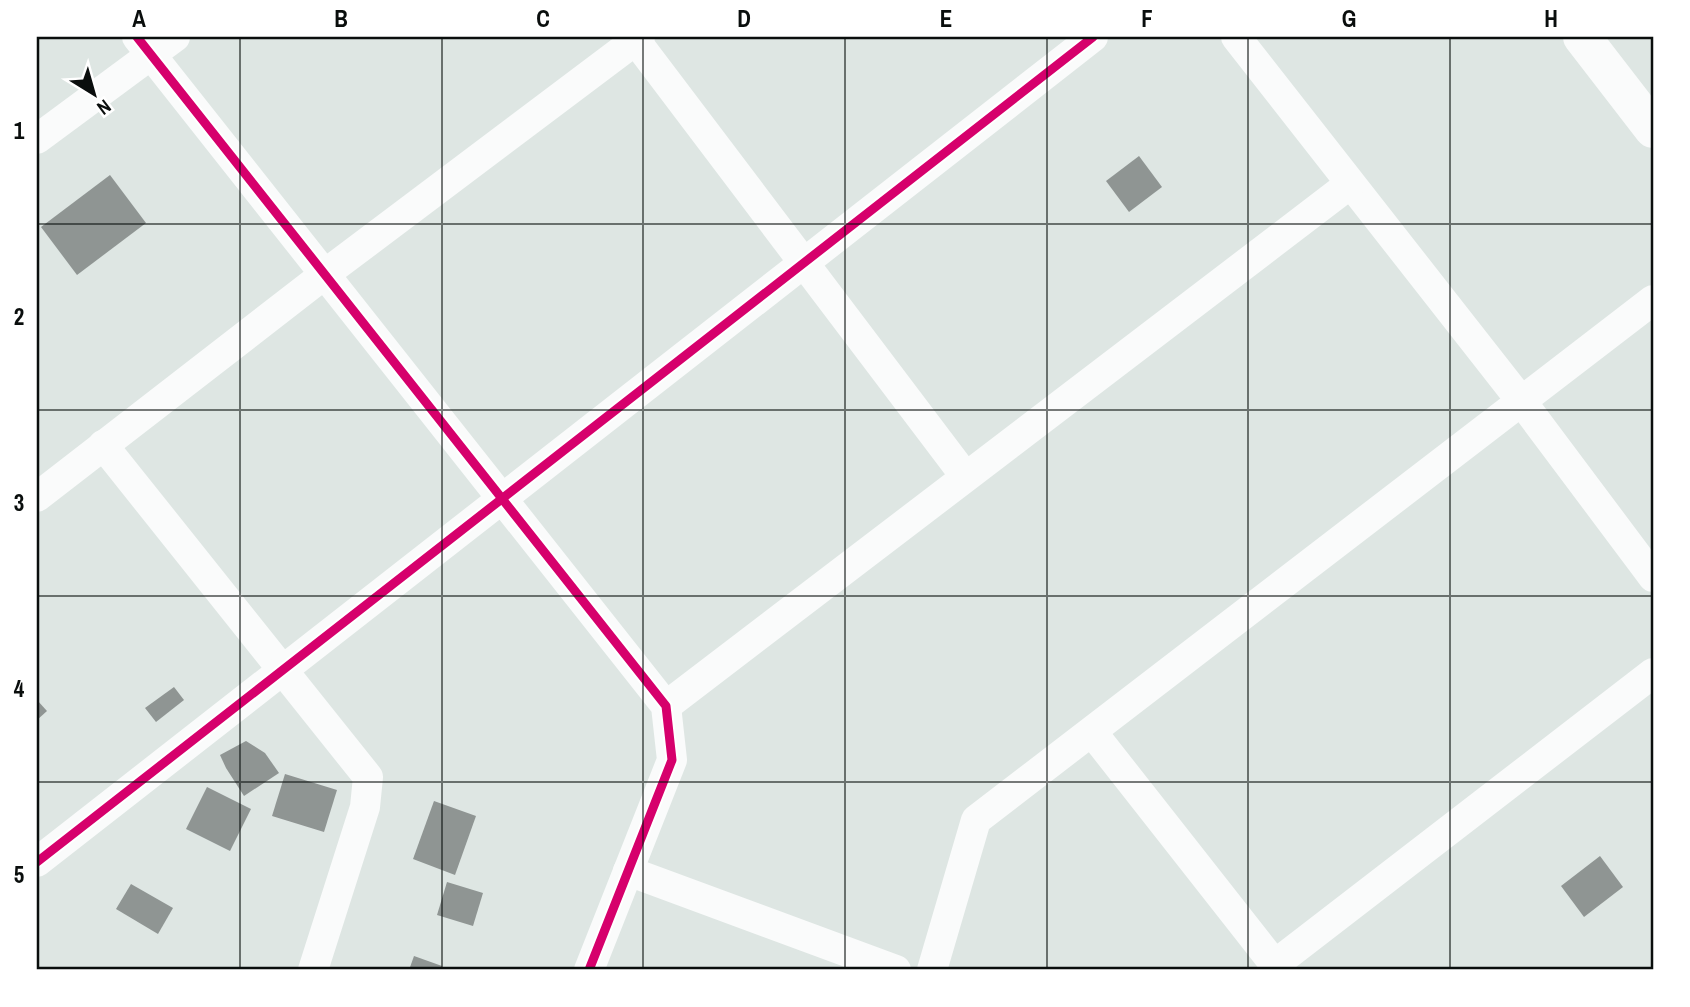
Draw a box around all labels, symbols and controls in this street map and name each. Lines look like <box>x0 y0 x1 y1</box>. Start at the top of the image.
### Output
text: A <box>132 3 146 34</box>
text: B <box>334 3 348 34</box>
text: C <box>536 3 550 34</box>
text: D <box>737 3 751 34</box>
text: E <box>940 3 952 34</box>
text: F <box>1141 3 1153 34</box>
text: G <box>1342 3 1356 34</box>
text: H <box>1544 3 1558 34</box>
north arrow <box>60 60 130 130</box>
text: N <box>92 94 117 121</box>
text: 1 <box>14 115 25 146</box>
text: 2 <box>14 301 24 332</box>
text: 3 <box>14 487 24 518</box>
text: 4 <box>14 673 25 704</box>
text: 5 <box>14 859 24 890</box>

